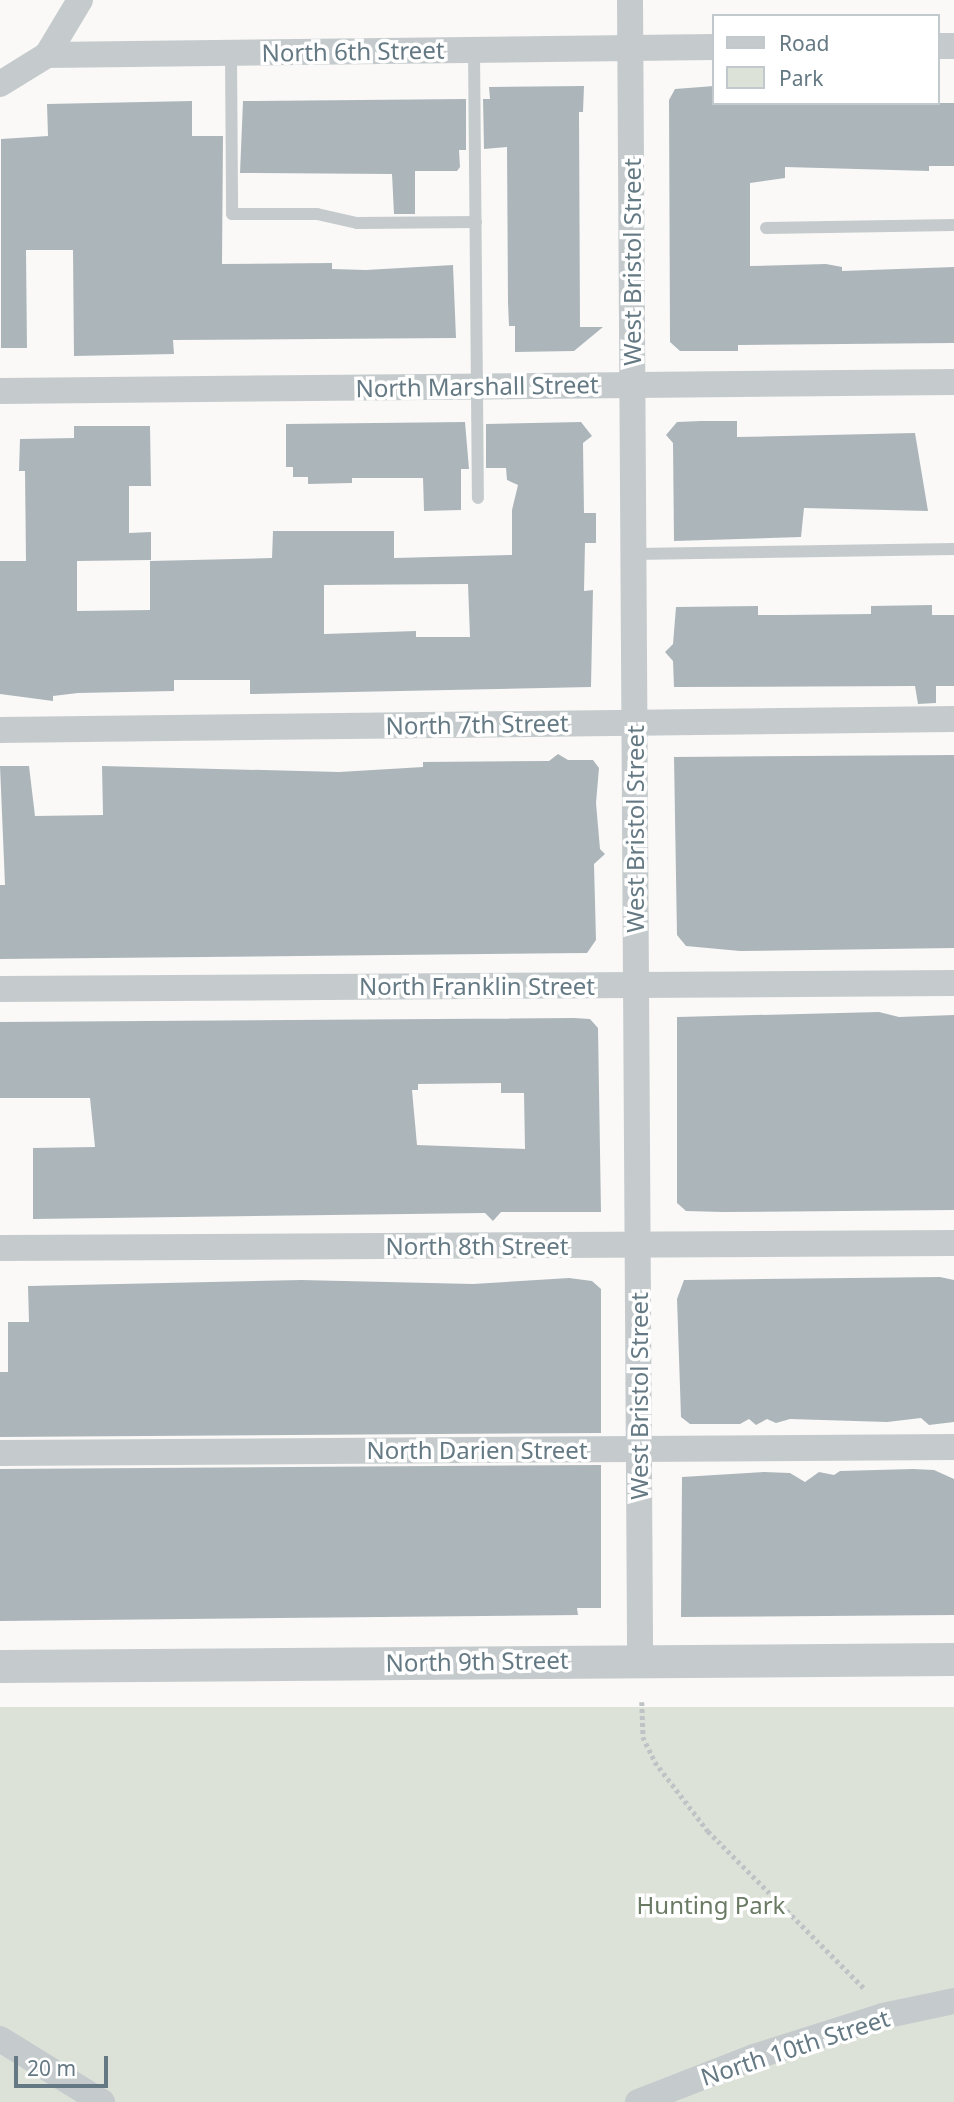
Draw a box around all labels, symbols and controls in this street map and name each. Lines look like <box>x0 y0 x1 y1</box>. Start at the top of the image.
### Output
legend <box>712 14 940 105</box>
text: Road <box>779 29 829 57</box>
street label: North 6th Street <box>261 35 445 67</box>
text: Park <box>779 64 823 92</box>
street label: West Bristol Street <box>618 158 646 366</box>
street label: North Marshall Street <box>355 369 599 403</box>
street label: North 7th Street <box>385 708 569 740</box>
street label: West Bristol Street <box>621 725 649 933</box>
street label: North Franklin Street <box>359 972 595 1000</box>
street label: North 8th Street <box>386 1232 568 1260</box>
street label: West Bristol Street <box>625 1292 653 1500</box>
street label: North Darien Street <box>366 1436 588 1464</box>
street label: North 9th Street <box>385 1645 569 1677</box>
park label: Hunting Park <box>637 1891 785 1919</box>
street label: North 10th Street <box>697 2003 893 2091</box>
scale bar <box>18 2042 112 2086</box>
text: 20 m <box>27 2054 76 2082</box>

